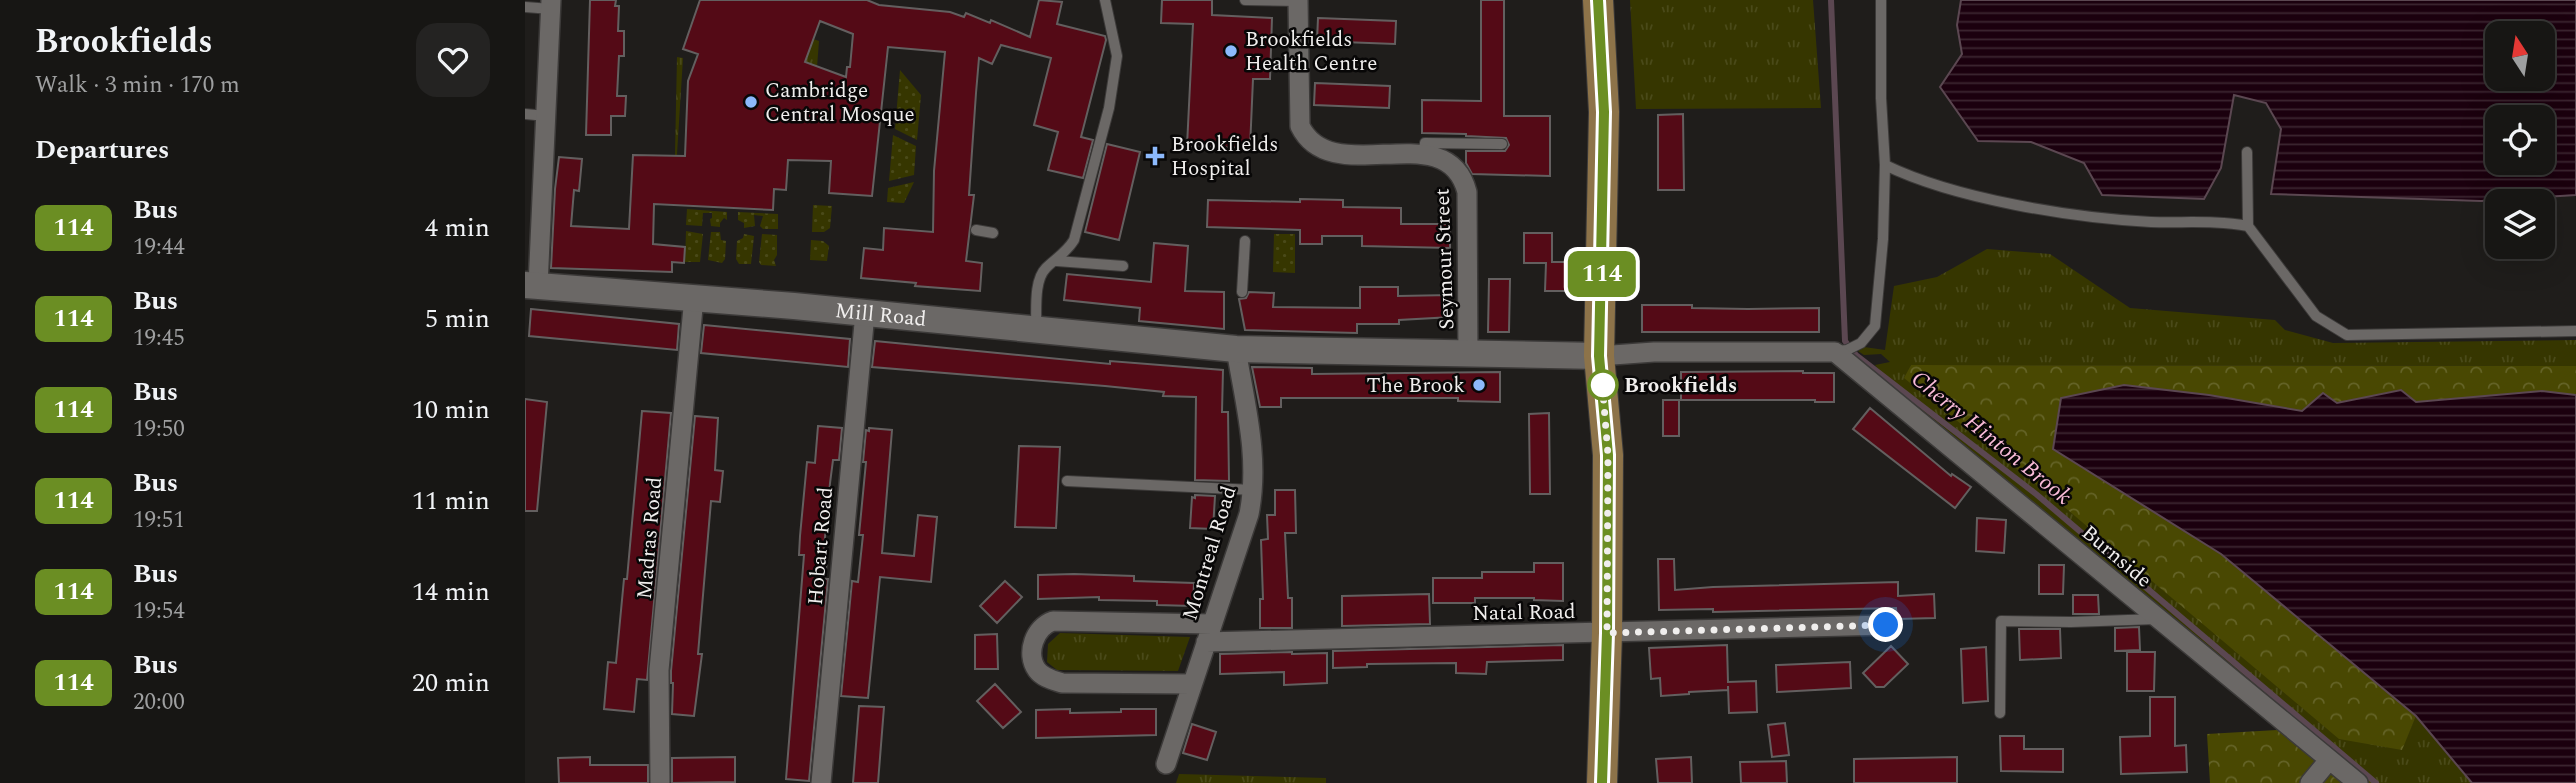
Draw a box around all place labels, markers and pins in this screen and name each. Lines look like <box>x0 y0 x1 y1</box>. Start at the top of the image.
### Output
place label: Brookfields Health Centre <box>1245 24 1377 80</box>
marker: Brookfields Health Centre <box>1223 43 1239 59</box>
place label: Cambridge Central Mosque <box>765 75 915 131</box>
marker: Cambridge Central Mosque <box>743 94 759 110</box>
place label: Brookfields Hospital <box>1171 129 1278 185</box>
marker: Brookfields Hospital <box>1145 146 1165 166</box>
place label: The Brook <box>1367 370 1465 402</box>
marker: Brookfields <box>1588 370 1618 400</box>
place label: Brookfields <box>1624 370 1737 402</box>
marker: The Brook <box>1471 377 1487 393</box>

